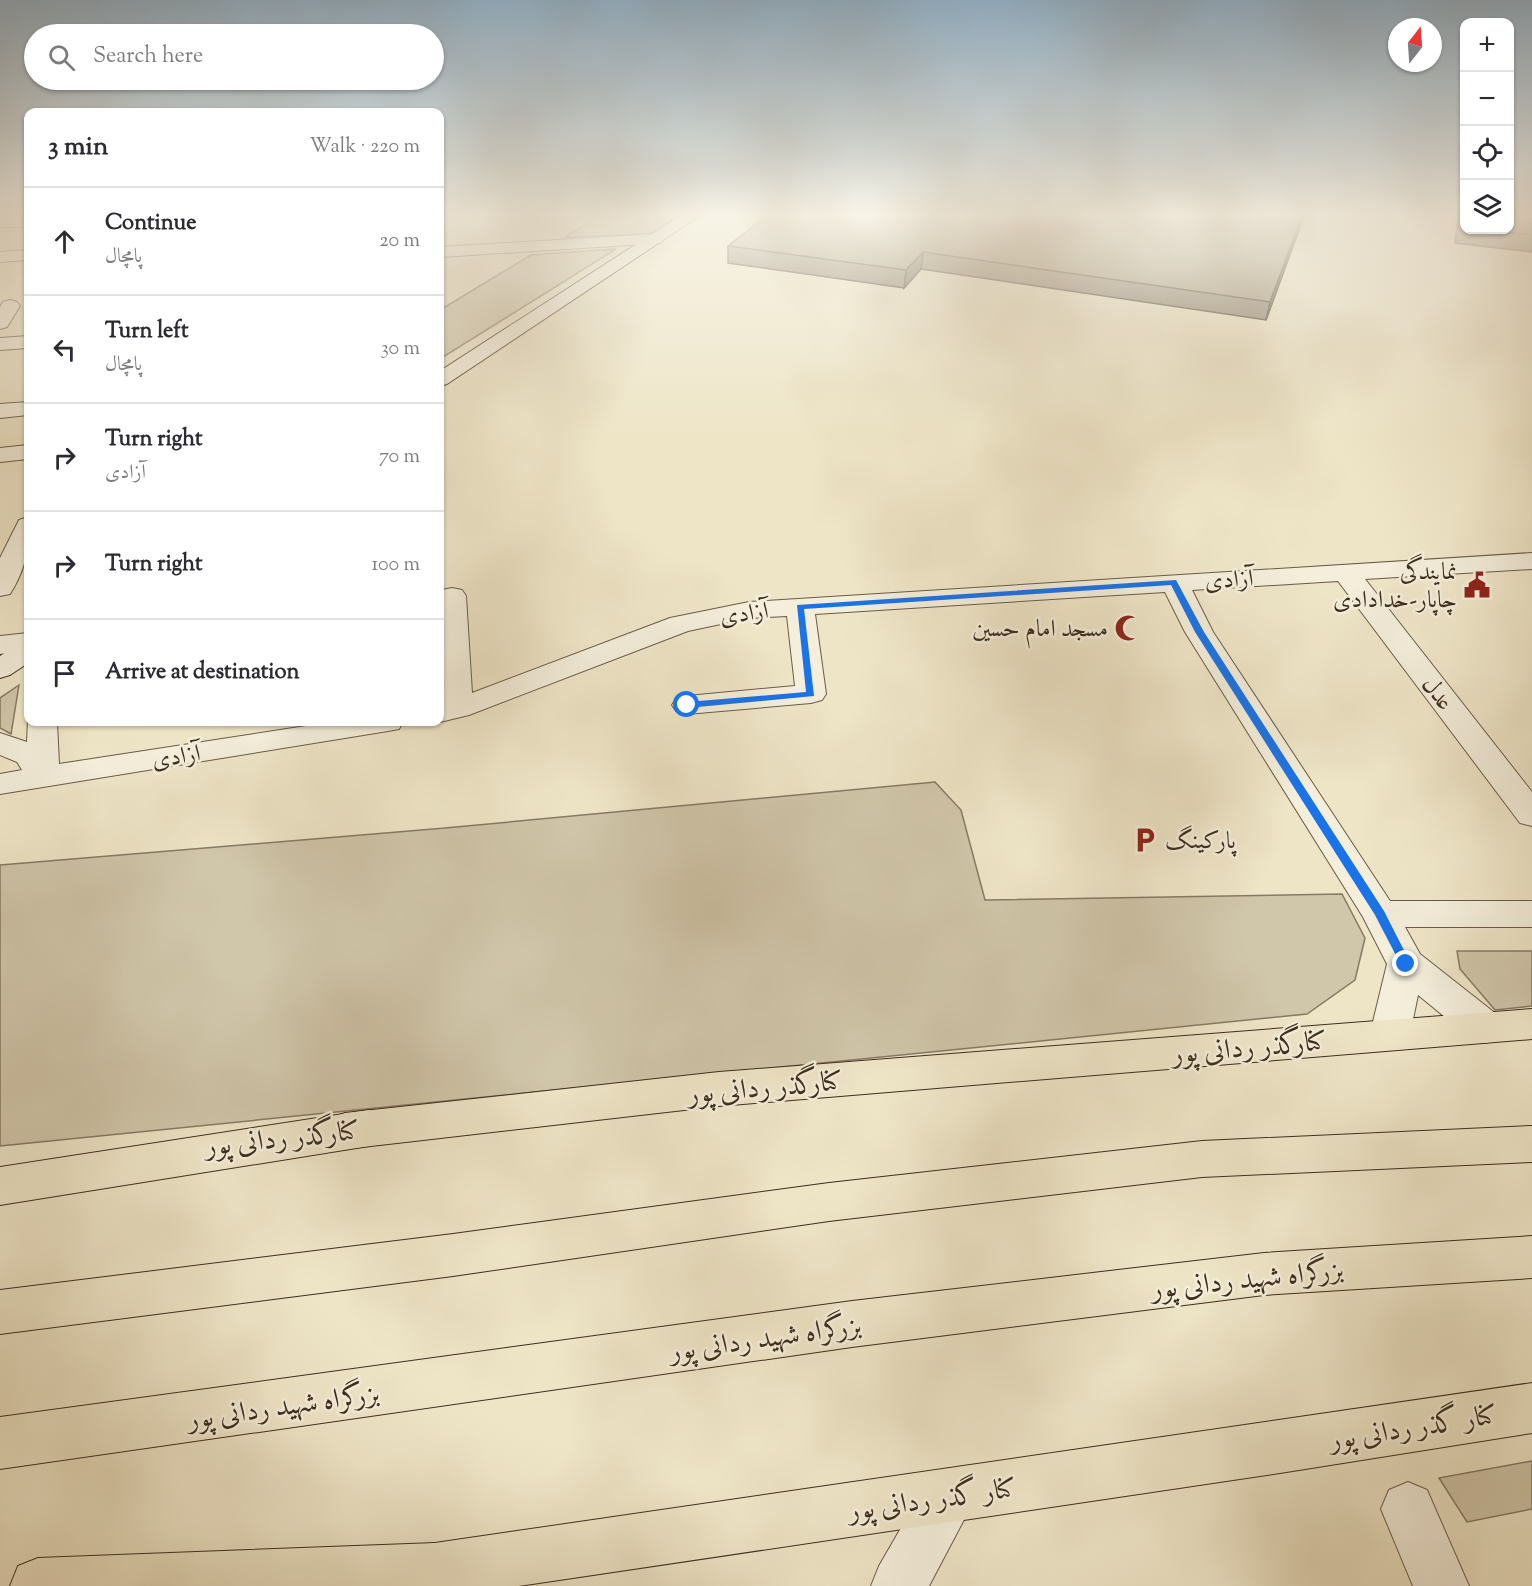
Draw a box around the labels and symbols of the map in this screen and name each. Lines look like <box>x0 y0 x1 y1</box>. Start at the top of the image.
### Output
north arrow <box>1388 18 1442 72</box>
place label: نمایندگی چاپار-خدادادی <box>1333 553 1457 618</box>
street label: آزادی <box>1203 562 1258 600</box>
public building icon: نمایندگی چاپار-خدادادی <box>1462 570 1492 600</box>
street label: آزادی <box>718 594 774 635</box>
place label: مسجد امام حسین <box>972 613 1108 649</box>
mosque icon: مسجد امام حسین <box>1113 613 1143 643</box>
street label: عدل <box>1412 670 1461 719</box>
route start <box>673 691 699 717</box>
street label: آزادی <box>149 737 206 779</box>
parking icon: پارکینگ <box>1130 825 1160 855</box>
place label: پارکینگ <box>1165 825 1237 859</box>
route end <box>1392 950 1418 976</box>
street label: کنارگذر ردانی پور <box>1167 1020 1328 1076</box>
street label: کنارگذر ردانی پور <box>683 1060 844 1116</box>
street label: کنارگذر ردانی پور <box>200 1110 362 1168</box>
street label: بزرگراه شهید ردانی پور <box>1146 1250 1346 1311</box>
street label: بزرگراه شهید ردانی پور <box>664 1306 864 1374</box>
street label: بزرگراه شهید ردانی پور <box>182 1374 382 1442</box>
street label: کنار گذر ردانی پور <box>1323 1394 1500 1462</box>
street label: کنار گذر ردانی پور <box>843 1467 1019 1533</box>

